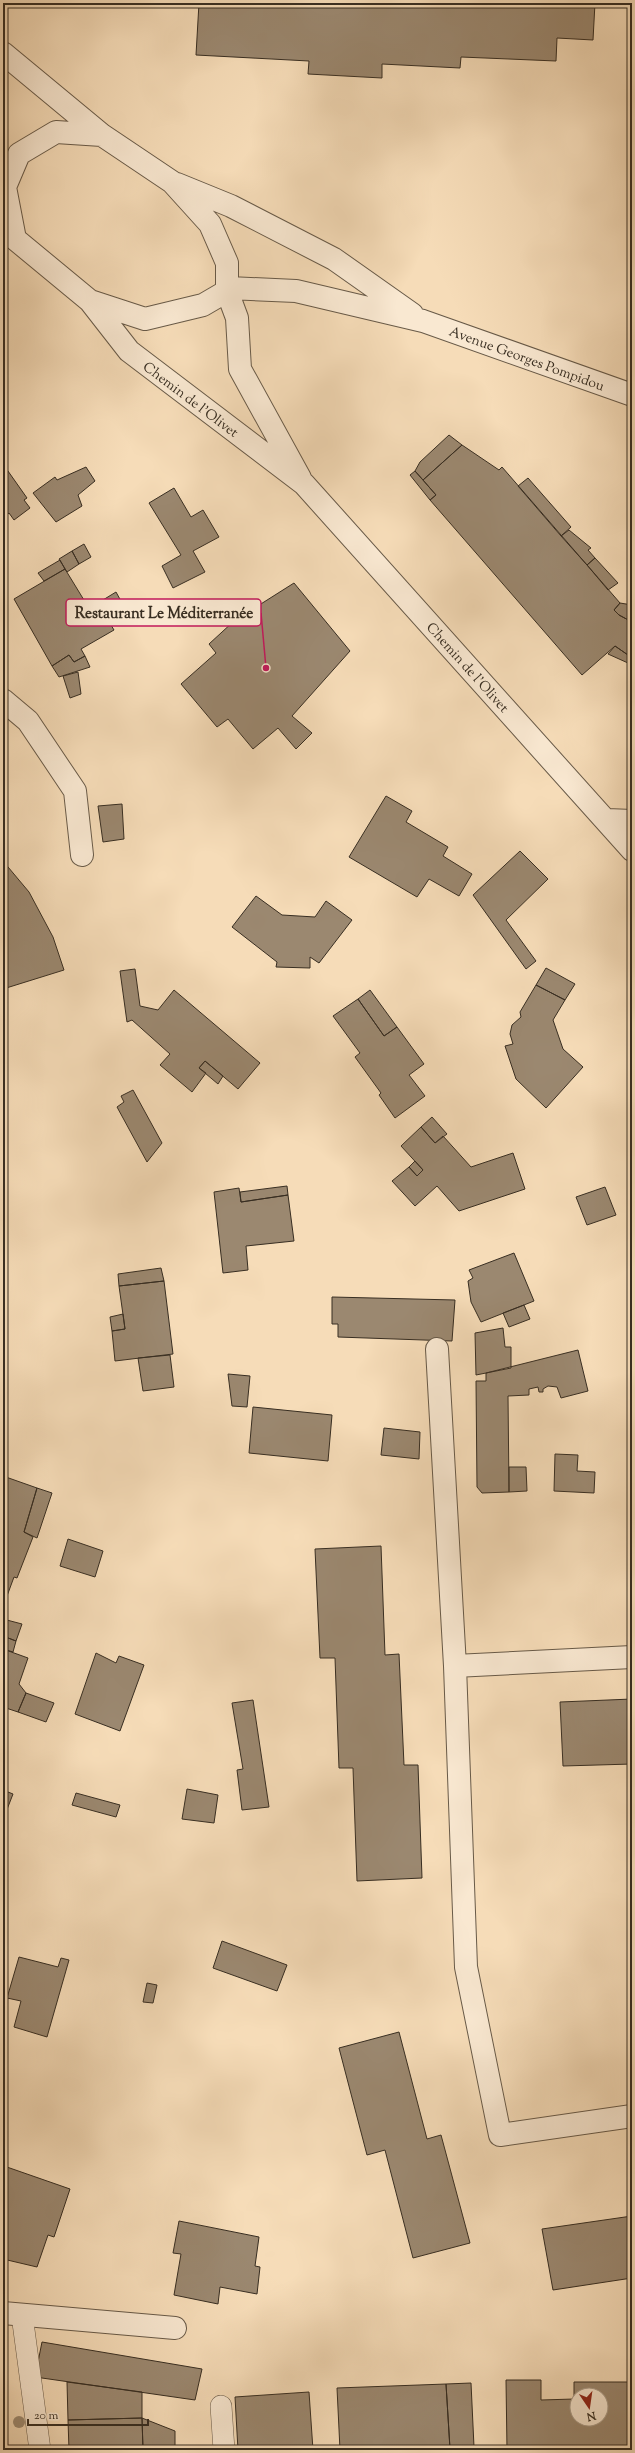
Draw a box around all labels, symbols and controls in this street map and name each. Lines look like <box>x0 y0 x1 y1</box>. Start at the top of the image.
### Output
street label: Avenue Georges Pompidou <box>446 322 607 397</box>
street label: Chemin de l'Olivet <box>138 358 242 443</box>
callout: Restaurant Le Méditerranée <box>66 599 261 626</box>
text: Restaurant Le Méditerranée <box>75 604 253 625</box>
street label: Chemin de l'Olivet <box>420 619 513 718</box>
north arrow <box>569 2387 609 2427</box>
scale bar <box>28 2401 148 2427</box>
text: 20 m <box>34 2407 59 2425</box>
text: N <box>585 2407 598 2425</box>

